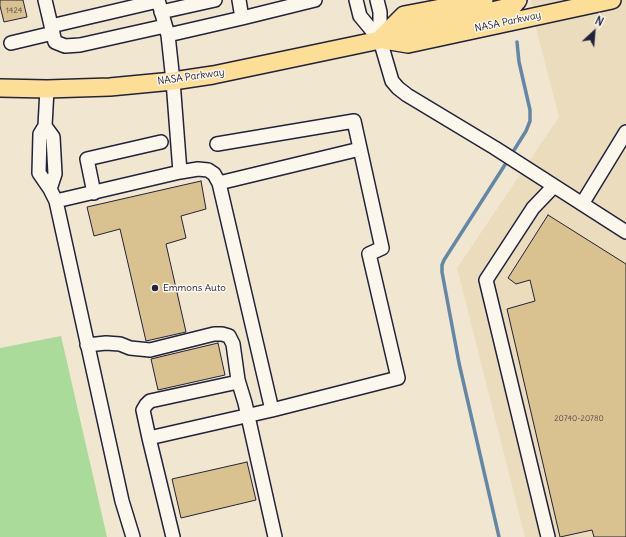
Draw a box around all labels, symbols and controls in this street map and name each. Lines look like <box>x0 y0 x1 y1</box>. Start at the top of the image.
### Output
house number: 1424 <box>6 6 22 16</box>
street label: NASA Parkway <box>474 9 542 35</box>
north arrow <box>574 12 614 52</box>
text: N <box>593 13 606 29</box>
street label: NASA Parkway <box>157 66 225 88</box>
place label: Emmons Auto <box>163 282 226 294</box>
marker: Emmons Auto <box>150 283 160 293</box>
house number: 20740-20780 <box>554 414 604 424</box>

